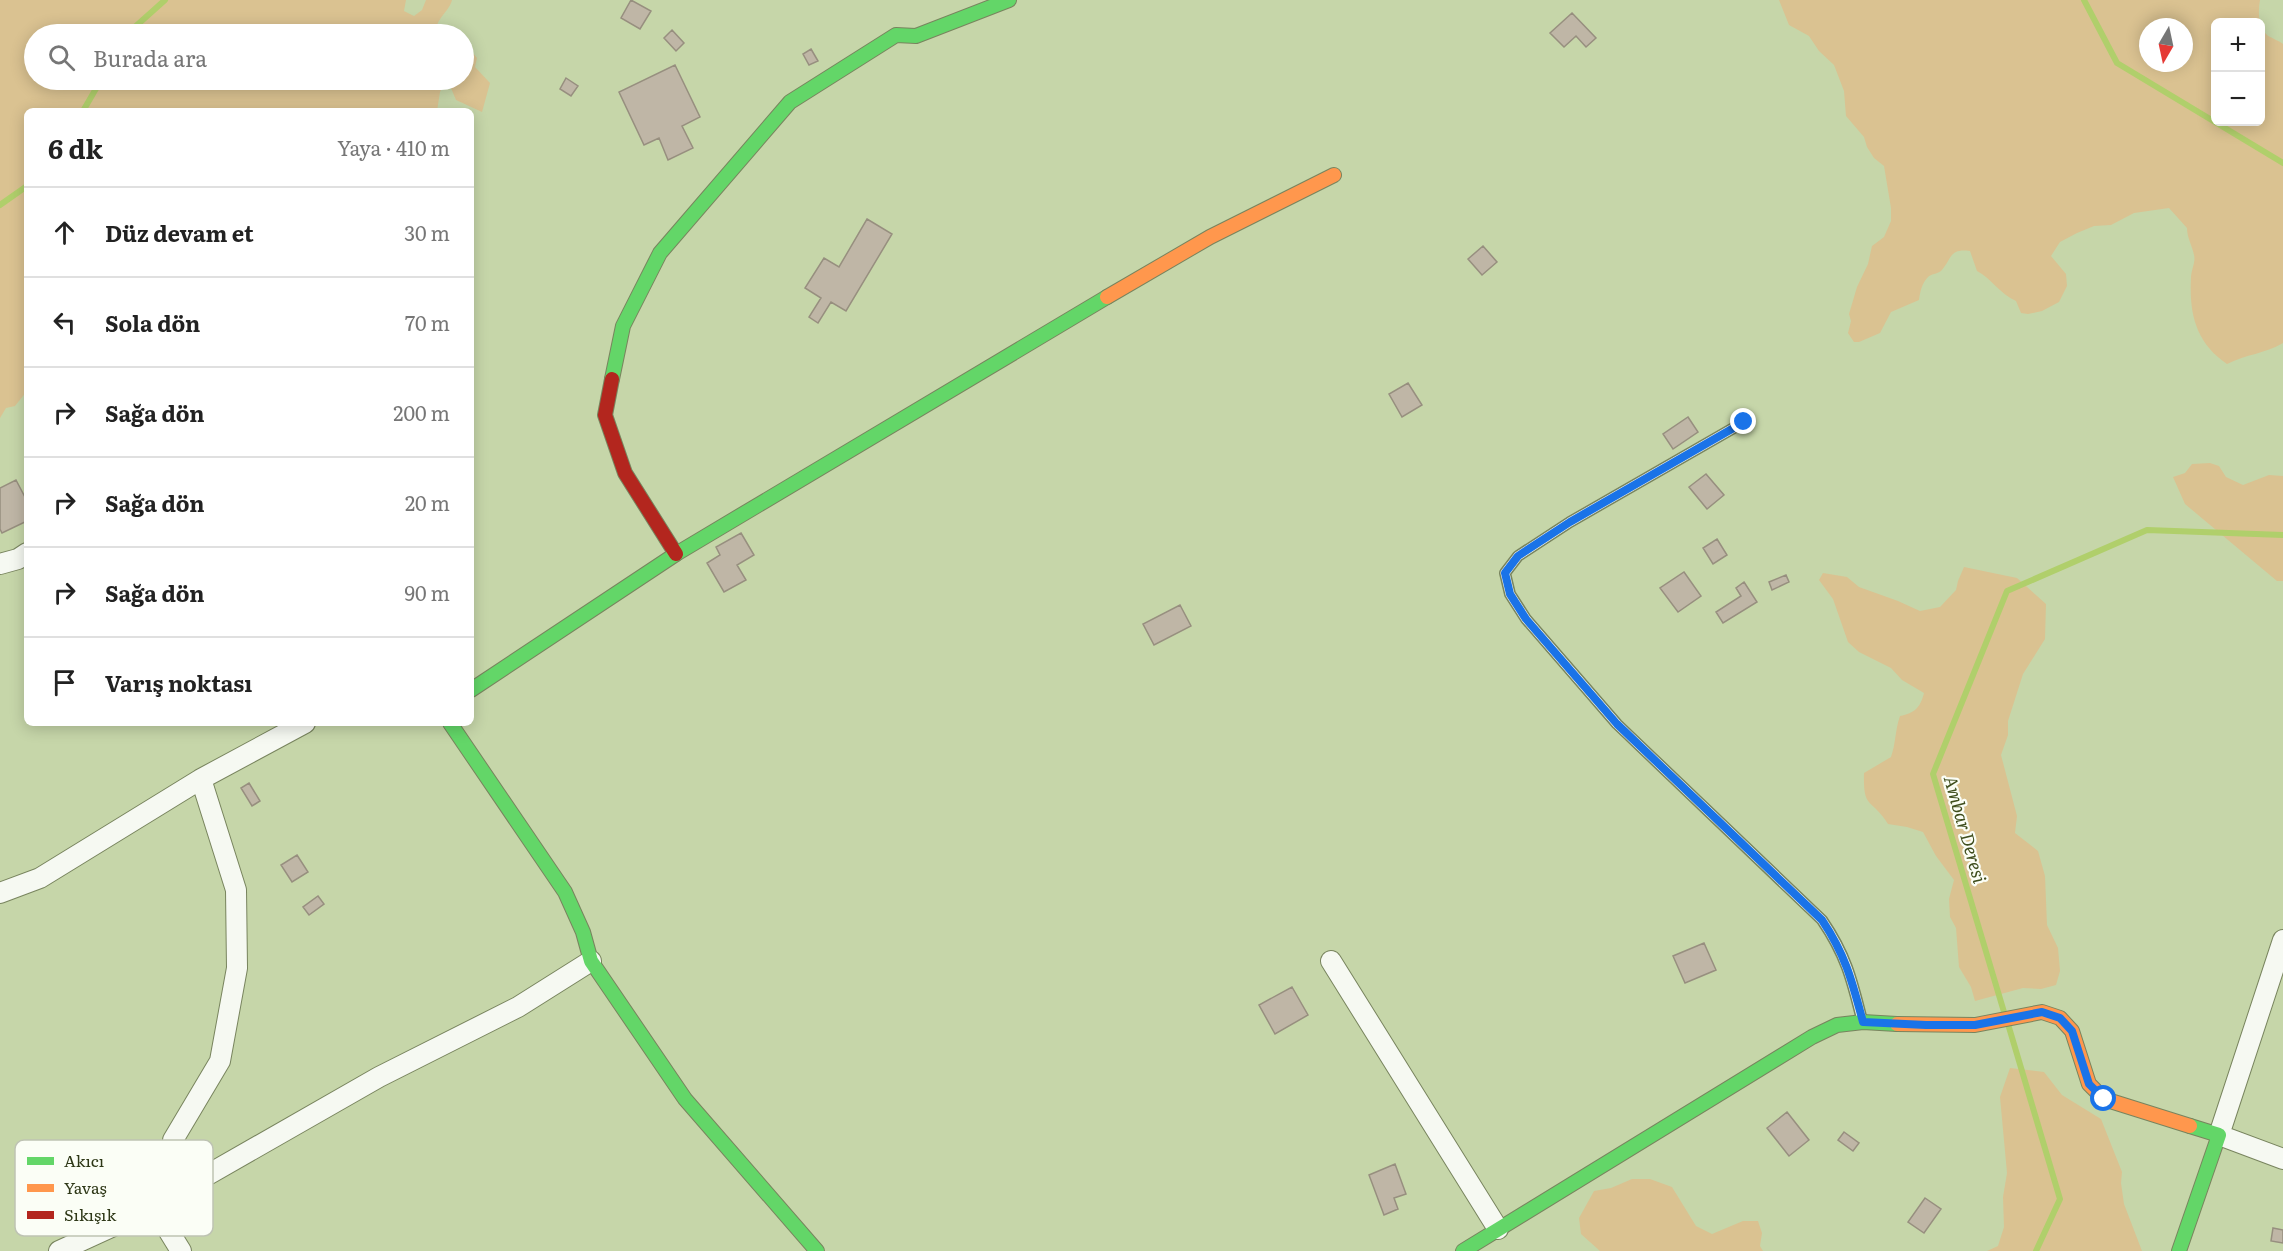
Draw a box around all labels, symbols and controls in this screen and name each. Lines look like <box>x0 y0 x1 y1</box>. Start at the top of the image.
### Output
north arrow <box>2139 18 2193 72</box>
map controls <box>2211 18 2265 126</box>
button: + <box>2211 18 2265 72</box>
search box <box>24 24 474 90</box>
icon: search <box>45 41 78 74</box>
text: Burada ara <box>93 41 207 74</box>
button: − <box>2211 72 2265 126</box>
text: 6 dk <box>48 128 103 167</box>
text: Yaya · 410 m <box>337 132 450 162</box>
icon: ahead <box>48 216 81 249</box>
text: Düz devam et <box>105 216 254 249</box>
text: 30 m <box>404 217 450 247</box>
icon: left <box>48 306 81 339</box>
text: Sola dön <box>105 306 200 339</box>
text: 70 m <box>405 307 450 337</box>
icon: right <box>48 396 81 429</box>
text: Sağa dön <box>105 396 205 429</box>
text: 200 m <box>393 397 450 427</box>
route end <box>1730 408 1756 434</box>
icon: right <box>48 486 81 519</box>
text: Sağa dön <box>105 486 205 519</box>
text: 20 m <box>405 487 450 517</box>
icon: right <box>48 576 81 609</box>
text: Sağa dön <box>105 576 205 609</box>
text: 90 m <box>405 577 450 607</box>
icon: arrive <box>48 666 81 699</box>
text: Varış noktası <box>105 666 252 699</box>
water label: Ambar Deresi <box>1938 772 1994 887</box>
route start <box>2090 1085 2116 1111</box>
legend <box>15 1140 213 1236</box>
text: Akıcı <box>64 1148 104 1172</box>
text: Yavaş <box>64 1175 107 1199</box>
text: Sıkışık <box>64 1202 116 1226</box>

